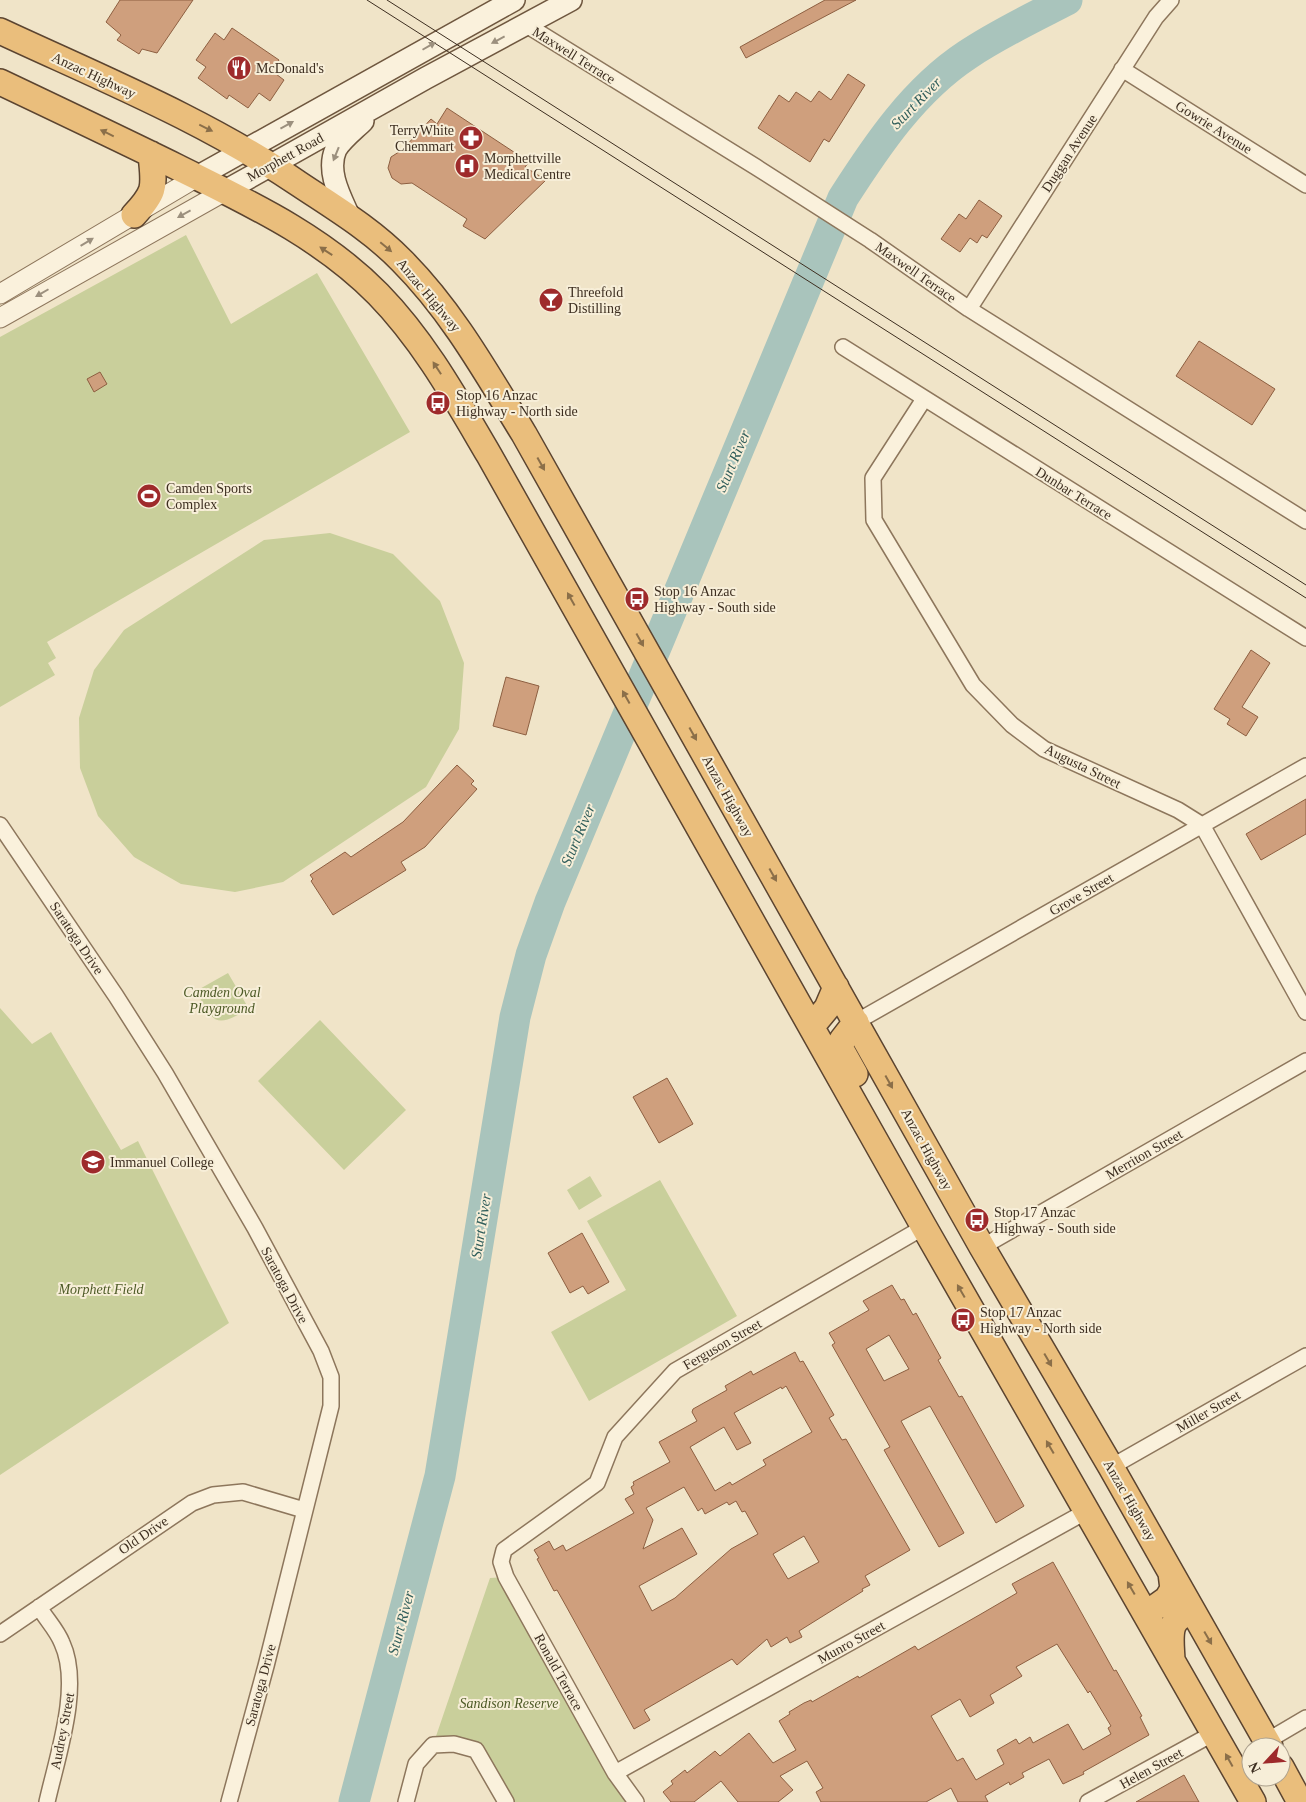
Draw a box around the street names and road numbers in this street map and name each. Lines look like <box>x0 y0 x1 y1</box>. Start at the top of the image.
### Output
street label: Maxwell Terrace <box>530 24 618 87</box>
street label: Anzac Highway <box>50 50 138 101</box>
street label: Gowrie Avenue <box>1173 98 1255 157</box>
street label: Duggan Avenue <box>1039 112 1100 195</box>
street label: Morphett Road <box>244 130 326 185</box>
street label: Maxwell Terrace <box>873 239 959 306</box>
street label: Anzac Highway <box>394 256 463 335</box>
street label: Dunbar Terrace <box>1033 464 1115 523</box>
street label: Augusta Street <box>1042 742 1123 791</box>
street label: Anzac Highway <box>699 753 756 839</box>
street label: Grove Street <box>1047 870 1116 919</box>
street label: Saratoga Drive <box>47 899 106 977</box>
street label: Anzac Highway <box>898 1106 955 1192</box>
street label: Merriton Street <box>1103 1126 1185 1182</box>
street label: Saratoga Drive <box>258 1244 311 1326</box>
street label: Ferguson Street <box>680 1316 764 1373</box>
street label: Miller Street <box>1174 1387 1243 1436</box>
street label: Anzac Highway <box>1100 1457 1159 1543</box>
street label: Old Drive <box>116 1513 171 1557</box>
street label: Munro Street <box>815 1618 887 1667</box>
street label: Ronald Terrace <box>531 1631 586 1713</box>
street label: Saratoga Drive <box>242 1642 279 1728</box>
street label: Audrey Street <box>48 1691 77 1771</box>
street label: Helen Street <box>1117 1745 1185 1792</box>

